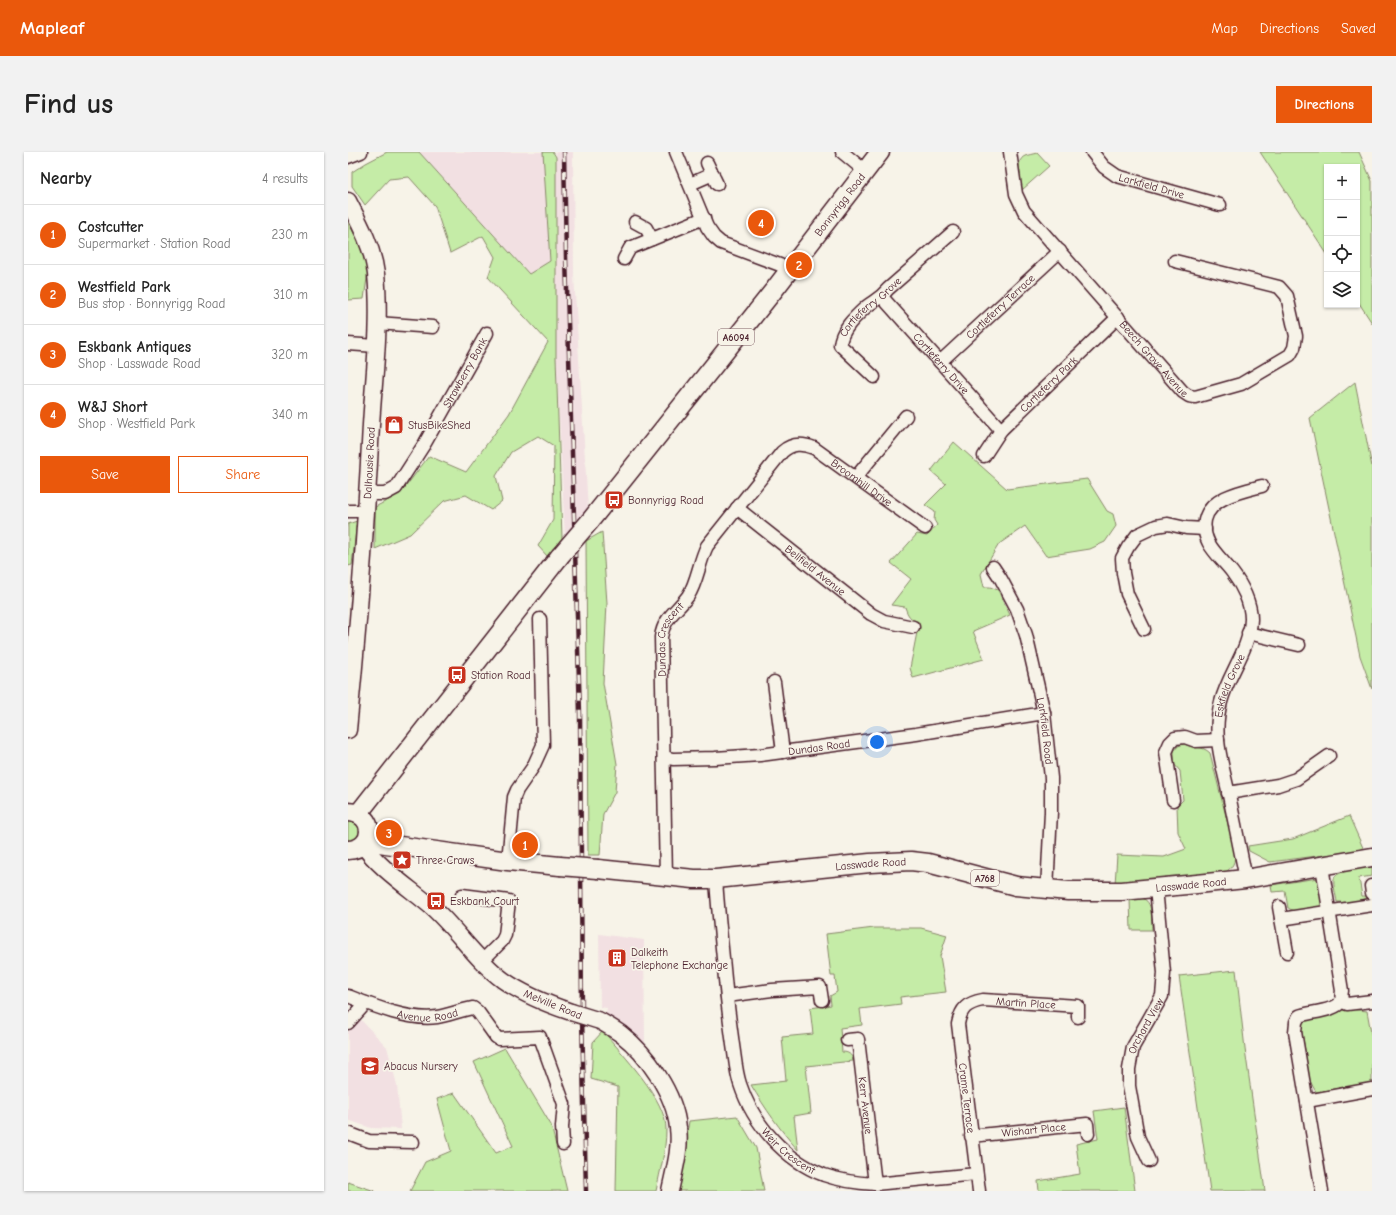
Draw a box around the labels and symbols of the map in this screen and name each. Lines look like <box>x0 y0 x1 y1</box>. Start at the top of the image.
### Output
street label: Bonnyrigg Road <box>812 171 868 239</box>
street label: Larkfield Drive <box>1117 171 1186 202</box>
pin: 4 <box>748 208 774 238</box>
pin: 2 <box>786 250 812 280</box>
street label: Cortleferry Terrace <box>963 271 1038 342</box>
street label: Cortleferry Grove <box>837 274 905 339</box>
street label: Beech Grove Avenue <box>1116 318 1191 401</box>
road number: A6094 <box>718 329 754 345</box>
street label: Cortleferry Drive <box>910 330 972 397</box>
street label: Strawberry Bank <box>440 335 490 410</box>
street label: Cortleferry Park <box>1017 353 1081 415</box>
shop icon: StusBikeShed <box>383 414 405 436</box>
place label: StusBikeShed <box>408 419 471 432</box>
street label: Dalhousie Road <box>361 426 378 499</box>
street label: Broomhill Drive <box>828 456 895 510</box>
bus stop icon: Bonnyrigg Road <box>603 489 625 511</box>
place label: Bonnyrigg Road <box>628 494 704 507</box>
street label: Bellfield Avenue <box>782 542 848 599</box>
street label: Dundas Crescent <box>655 599 687 677</box>
street label: Eskfield Grove <box>1212 652 1248 718</box>
bus stop icon: Station Road <box>446 664 468 686</box>
place label: Station Road <box>471 669 531 682</box>
street label: Larkfield Road <box>1034 696 1056 765</box>
your location <box>867 732 887 752</box>
street label: Dundas Road <box>787 737 851 758</box>
pin: 3 <box>376 818 402 848</box>
pin: 1 <box>512 830 538 860</box>
place icon: Three Craws <box>391 849 413 871</box>
place label: Three Craws <box>416 854 475 867</box>
street label: Lasswade Road <box>835 855 907 874</box>
road number: A768 <box>971 870 999 886</box>
street label: Lasswade Road <box>1155 875 1227 895</box>
bus stop icon: Eskbank Court <box>425 890 447 912</box>
place label: Eskbank Court <box>450 895 520 908</box>
place label: Dalkeith Telephone Exchange <box>631 946 729 972</box>
building icon: Dalkeith Telephone Exchange <box>606 947 628 969</box>
street label: Melville Road <box>522 987 584 1022</box>
street label: Martin Place <box>996 995 1057 1012</box>
street label: Orchard View <box>1126 995 1167 1055</box>
street label: Avenue Road <box>396 1006 460 1025</box>
school or university icon: Abacus Nursery <box>359 1055 381 1077</box>
place label: Abacus Nursery <box>384 1060 458 1073</box>
street label: Crame Terrace <box>956 1062 977 1134</box>
street label: Kerr Avenue <box>855 1076 875 1135</box>
street label: Wishart Place <box>1001 1120 1067 1140</box>
street label: Weir Crescent <box>759 1125 818 1178</box>

